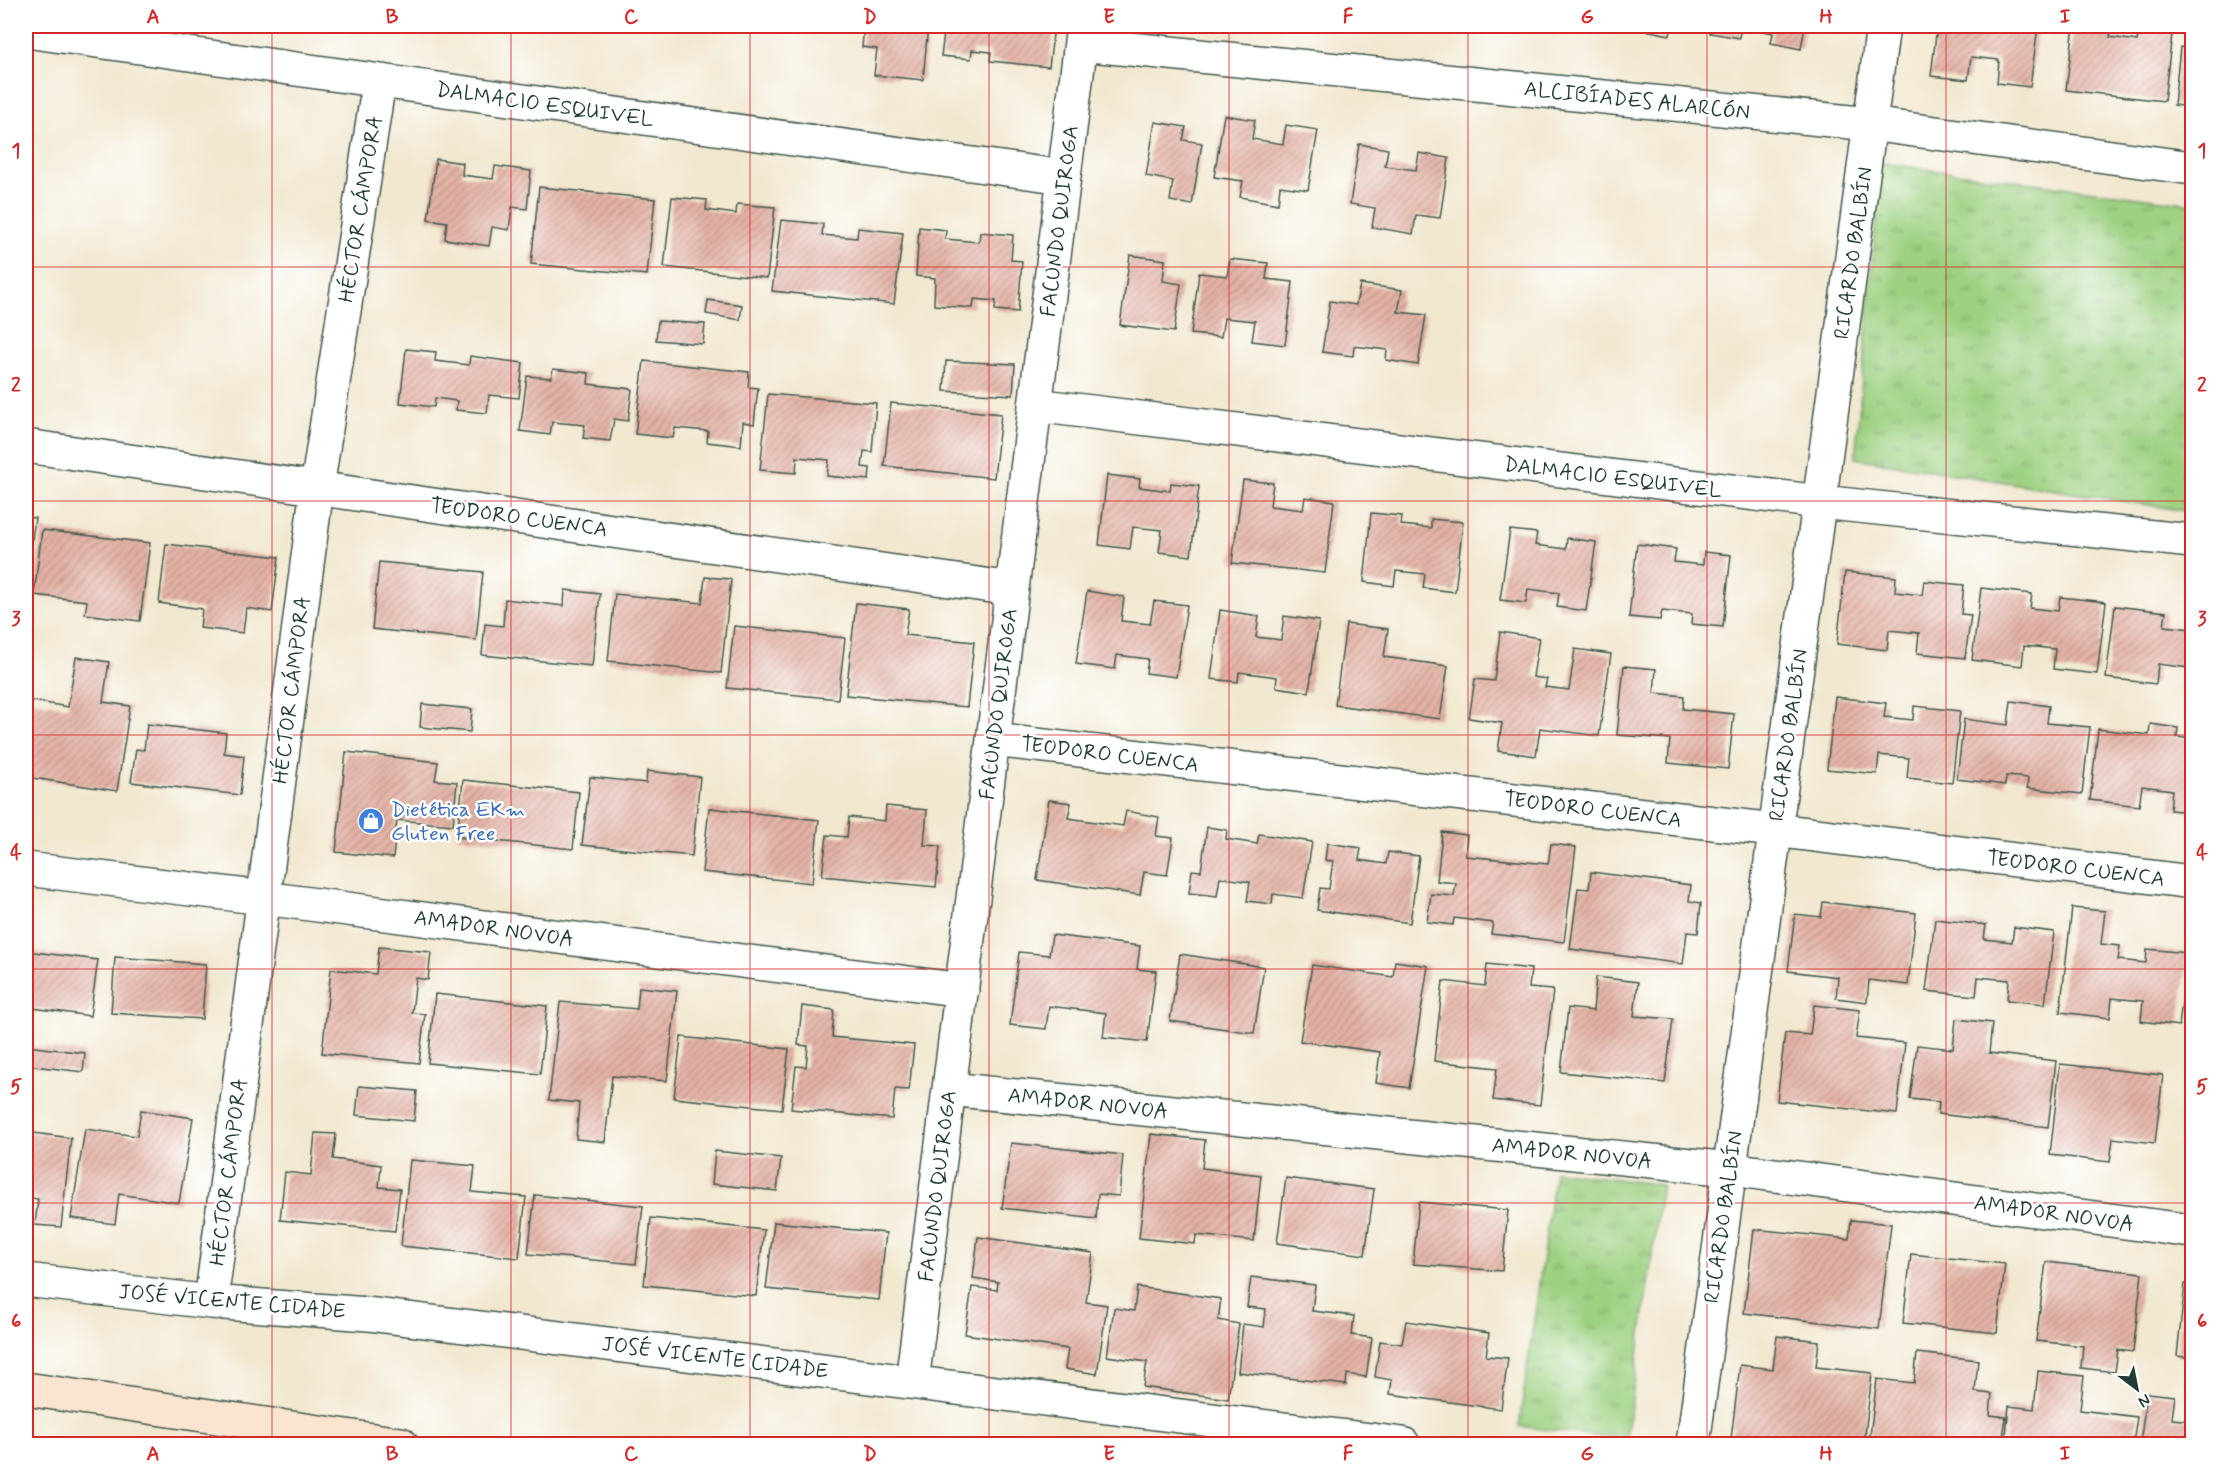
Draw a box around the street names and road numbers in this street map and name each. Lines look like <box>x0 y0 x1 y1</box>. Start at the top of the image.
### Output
street label: ALCIBÍADES ALARCÓN <box>1523 75 1751 127</box>
street label: DALMACIO ESQUIVEL <box>434 76 655 134</box>
street label: HÉCTOR CÁMPORA <box>332 114 390 305</box>
street label: FACUNDO QUIROGA <box>1034 124 1086 319</box>
street label: RICARDO BALBÍN <box>1828 165 1880 341</box>
street label: DALMACIO ESQUIVEL <box>1502 451 1723 505</box>
street label: TEODORO CUENCA <box>428 492 609 544</box>
street label: HÉCTOR CÁMPORA <box>267 595 317 785</box>
street label: FACUNDO QUIROGA <box>973 607 1025 802</box>
street label: RICARDO BALBÍN <box>1763 647 1815 823</box>
street label: TEODORO CUENCA <box>1019 730 1200 780</box>
street label: TEODORO CUENCA <box>1502 785 1683 835</box>
street label: TEODORO CUENCA <box>1985 844 2166 894</box>
street label: AMADOR NOVOA <box>412 904 576 954</box>
street label: HÉCTOR CÁMPORA <box>204 1077 254 1267</box>
street label: AMADOR NOVOA <box>1006 1082 1169 1126</box>
street label: FACUNDO QUIROGA <box>912 1089 964 1284</box>
street label: RICARDO BALBÍN <box>1698 1129 1750 1305</box>
street label: AMADOR NOVOA <box>1490 1132 1653 1176</box>
street label: AMADOR NOVOA <box>1972 1189 2136 1239</box>
street label: JOSÉ VICENTE CIDADE <box>117 1278 347 1326</box>
street label: JOSÉ VICENTE CIDADE <box>600 1330 830 1386</box>

